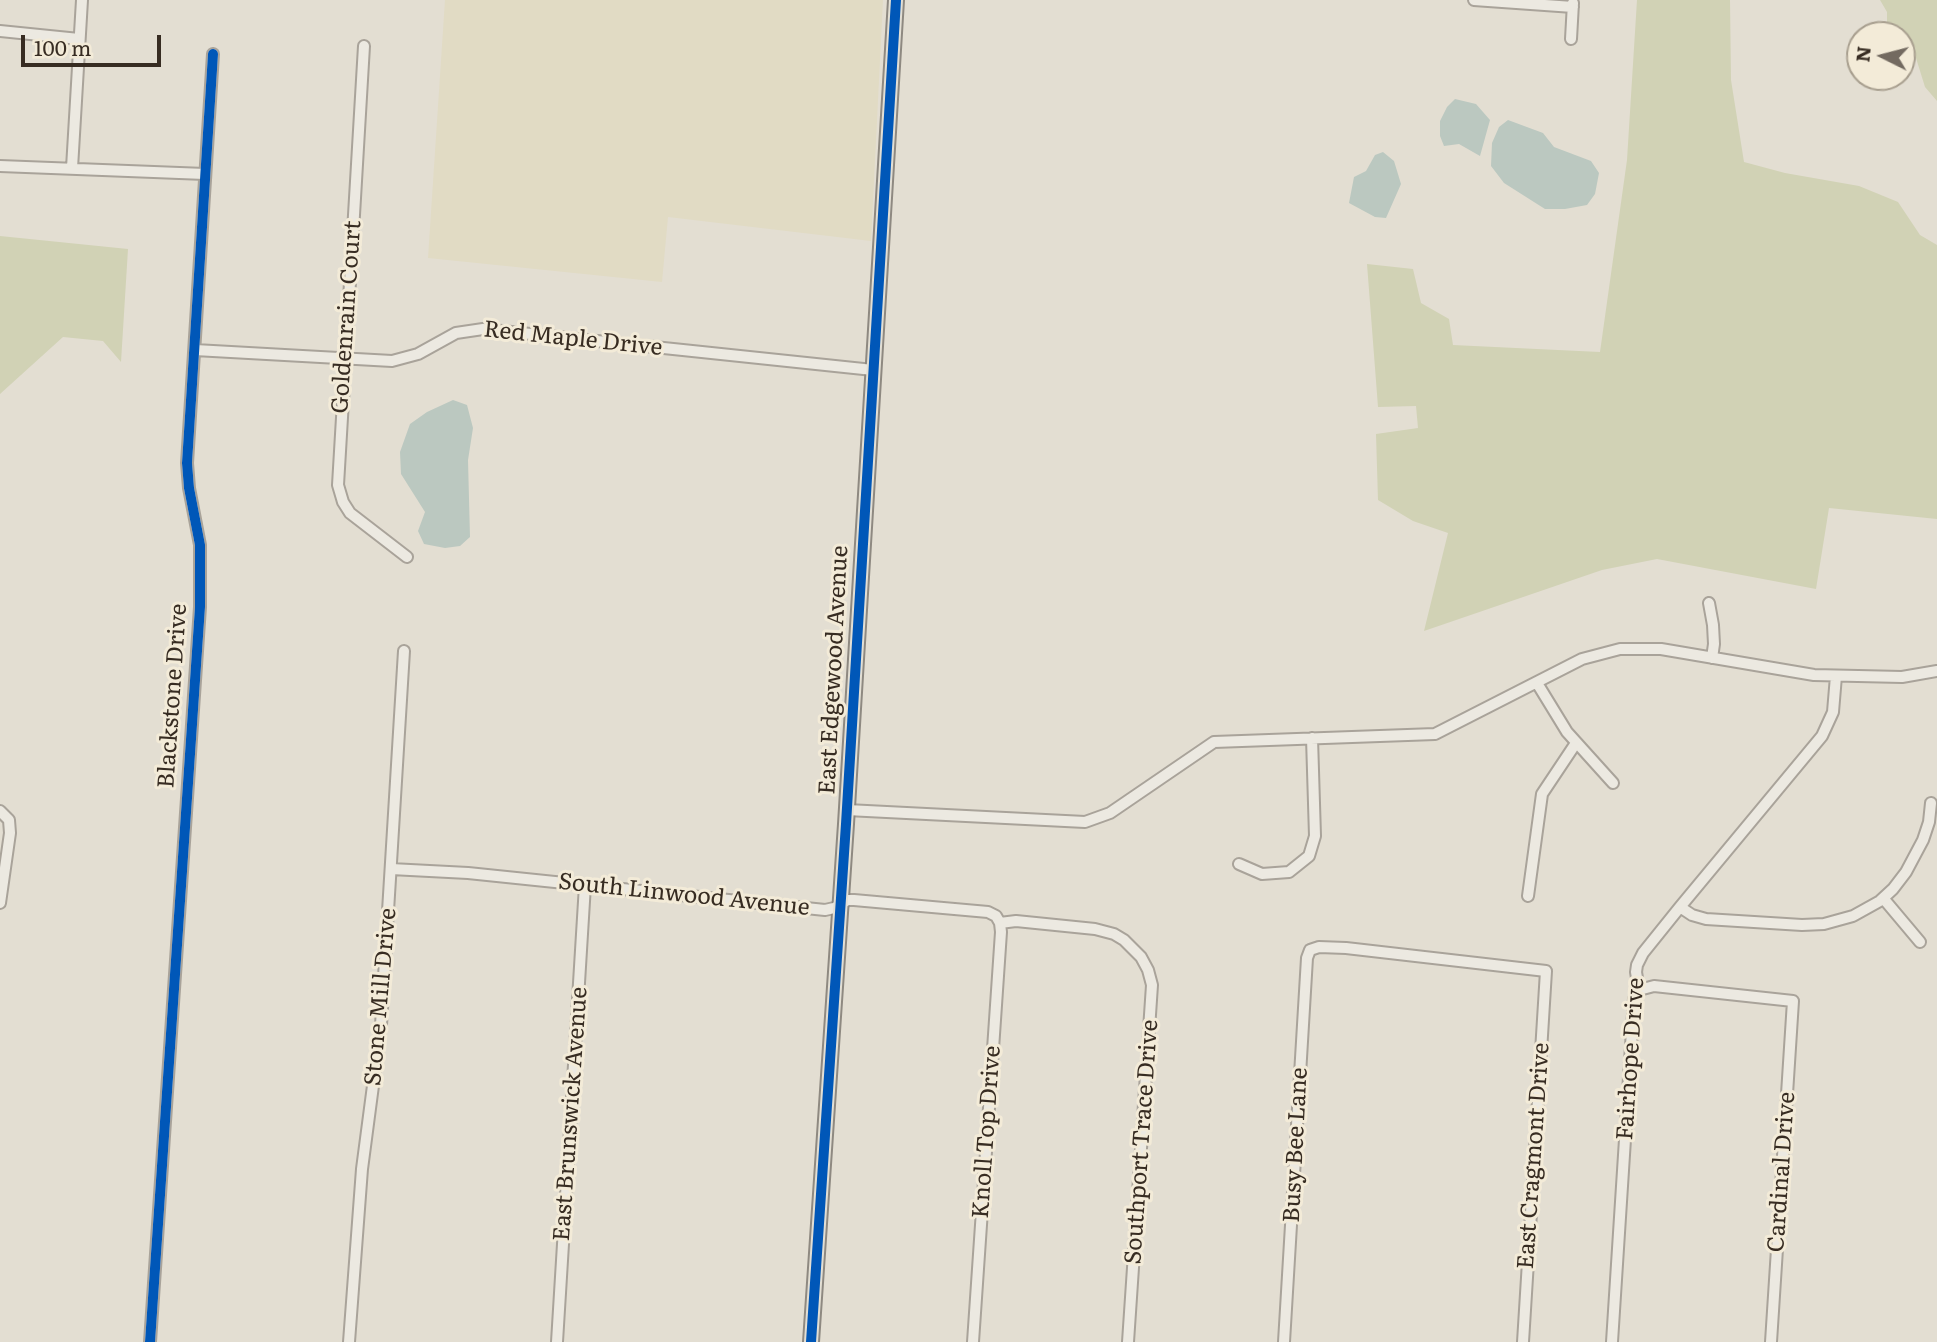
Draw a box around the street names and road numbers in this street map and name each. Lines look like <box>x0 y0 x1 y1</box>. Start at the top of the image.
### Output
street label: Goldenrain Court <box>326 220 368 414</box>
street label: Red Maple Drive <box>482 316 664 362</box>
street label: East Edgewood Avenue <box>814 545 854 795</box>
street label: Blackstone Drive <box>153 603 193 789</box>
street label: South Linwood Avenue <box>557 868 811 922</box>
street label: Stone Mill Drive <box>359 907 403 1087</box>
street label: Fairhope Drive <box>1612 977 1650 1141</box>
street label: East Brunswick Avenue <box>548 986 594 1242</box>
street label: Southport Trace Drive <box>1120 1019 1164 1265</box>
street label: East Cragmont Drive <box>1512 1042 1556 1270</box>
street label: Knoll Top Drive <box>967 1045 1007 1219</box>
street label: Busy Bee Lane <box>1278 1067 1314 1223</box>
street label: Cardinal Drive <box>1763 1091 1801 1253</box>

